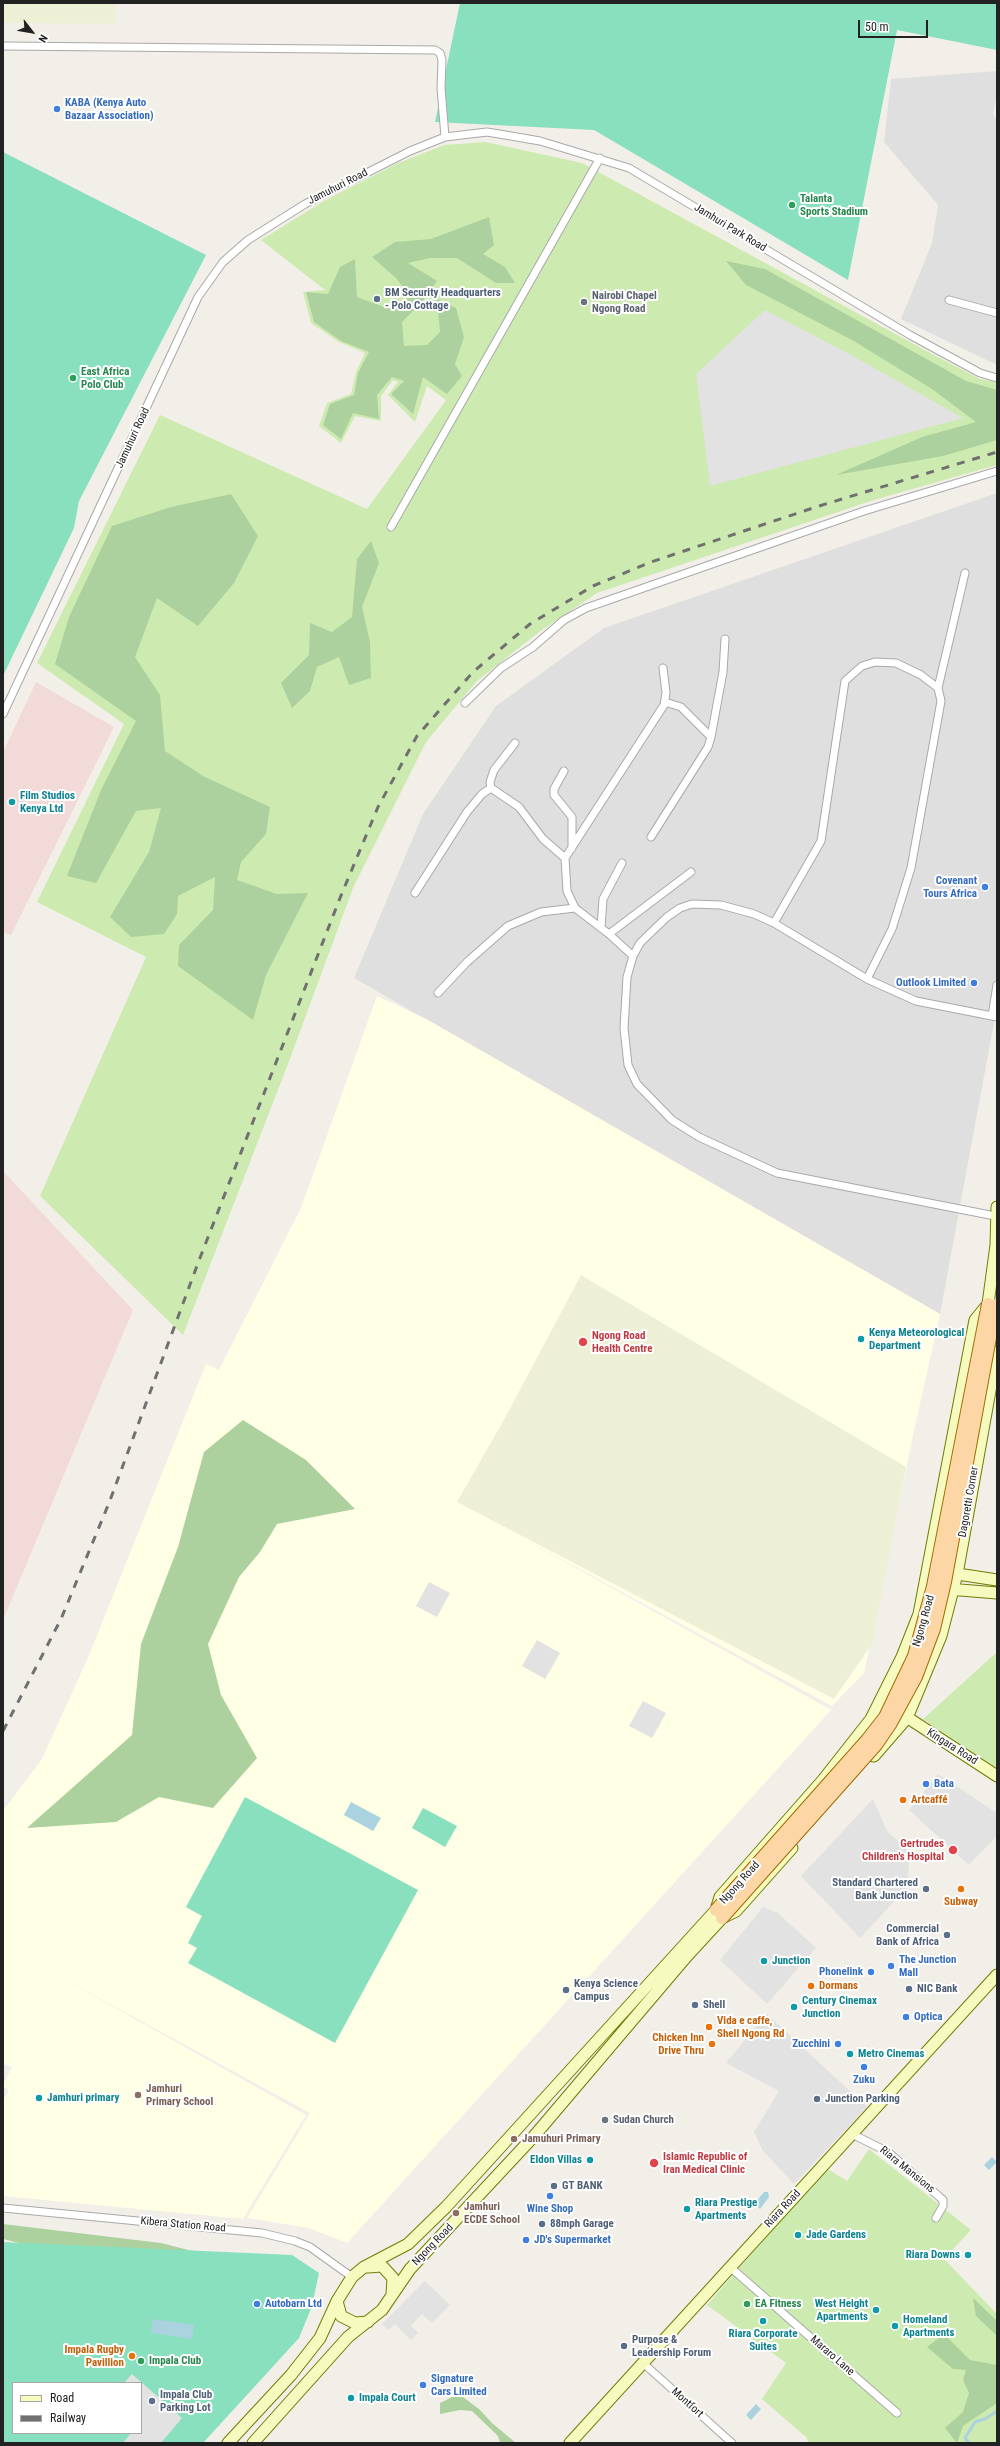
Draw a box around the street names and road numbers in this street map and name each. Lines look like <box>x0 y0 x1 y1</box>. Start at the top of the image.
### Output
street label: Jamuhuri Road <box>306 166 370 208</box>
street label: Jamhuri Park Road <box>691 201 769 255</box>
street label: Jamuhuri Road <box>113 406 153 470</box>
street label: Dagoretti Corner <box>956 1466 982 1538</box>
street label: Ngong Road <box>910 1594 938 1648</box>
street label: Kingara Road <box>924 1726 980 1768</box>
street label: Ngong Road <box>717 1859 763 1907</box>
street label: Riara Mansions <box>877 2144 937 2196</box>
street label: Riara Road <box>762 2187 804 2231</box>
street label: Kibera Station Road <box>140 2215 226 2235</box>
street label: Ngong Road <box>410 2221 456 2269</box>
street label: Mararo Lane <box>807 2333 857 2379</box>
street label: Montfort <box>668 2385 706 2421</box>

